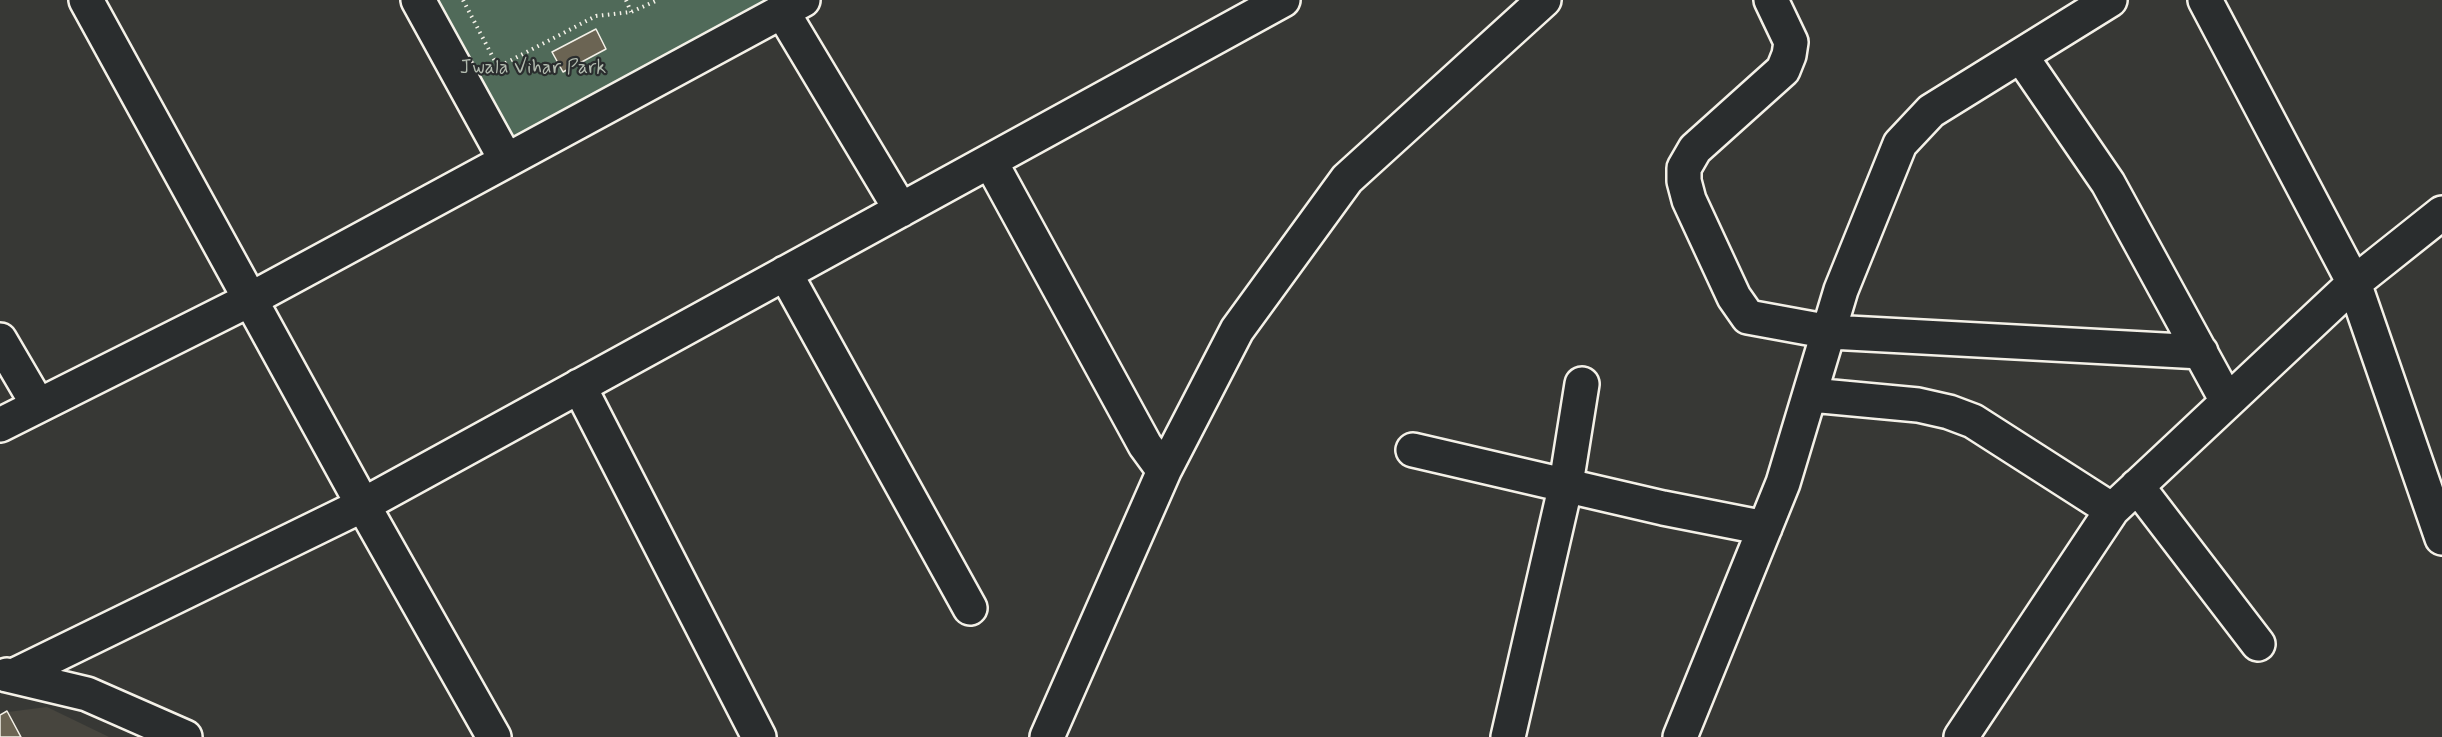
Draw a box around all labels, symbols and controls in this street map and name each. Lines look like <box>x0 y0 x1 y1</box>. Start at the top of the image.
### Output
park label: Jwala Vihar Park <box>460 57 606 81</box>

